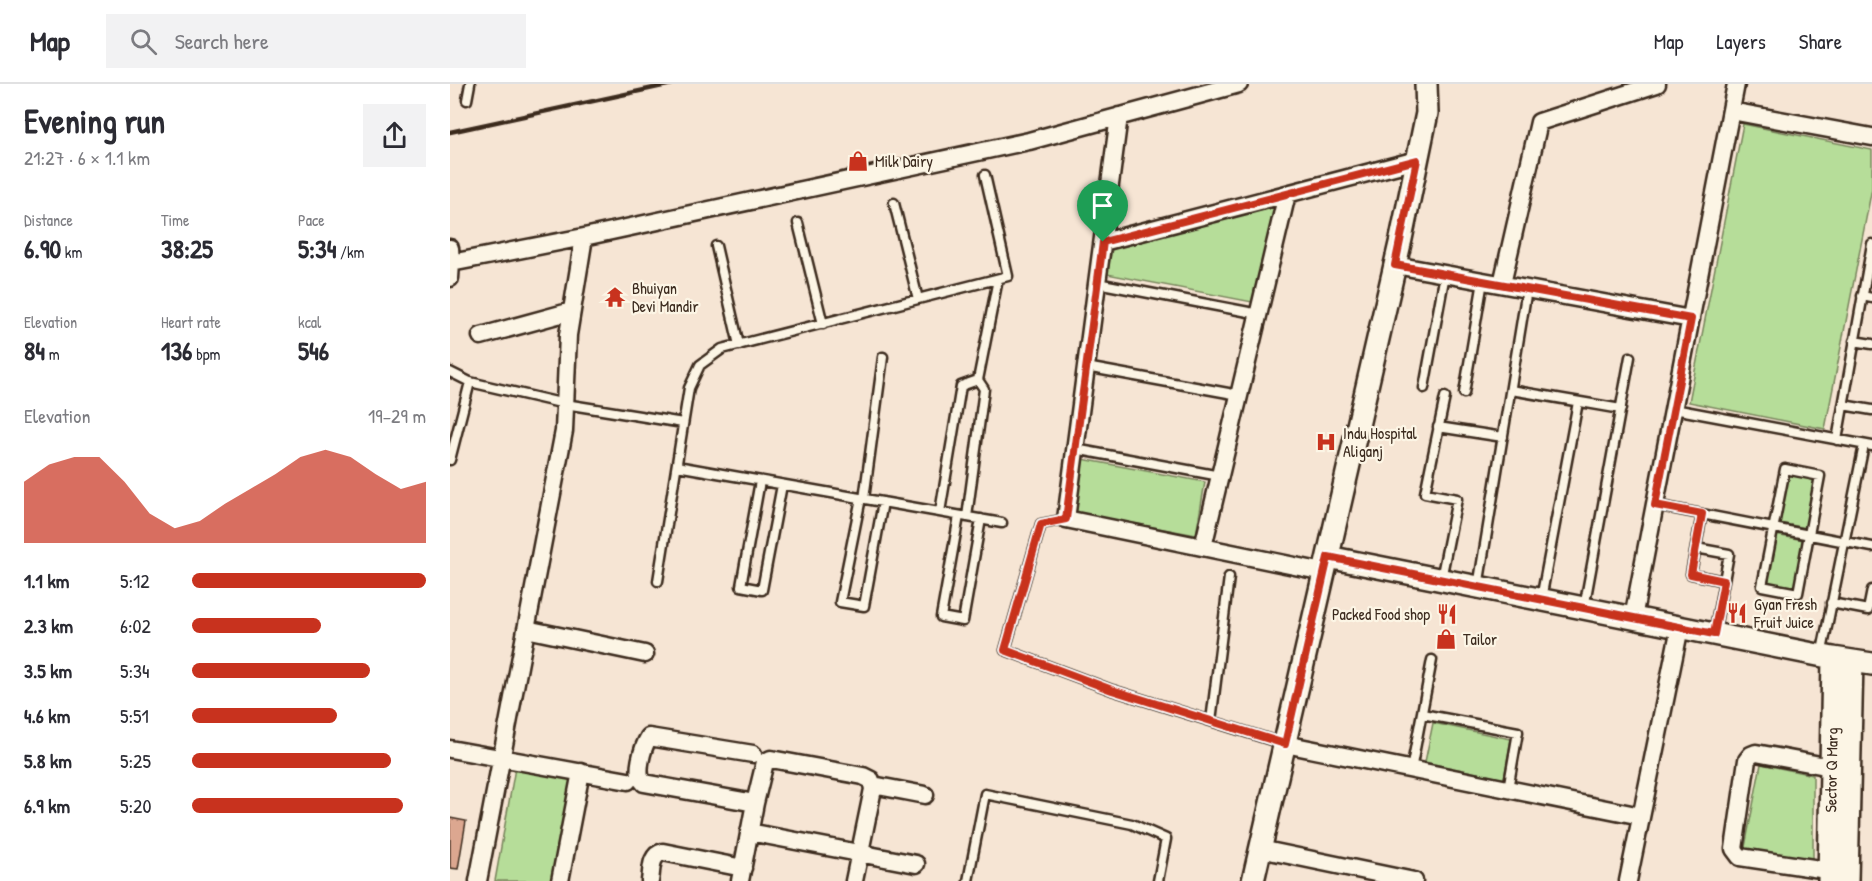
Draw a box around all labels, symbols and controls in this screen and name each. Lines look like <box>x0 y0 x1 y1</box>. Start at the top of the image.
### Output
search box <box>106 14 526 68</box>
text: Map <box>30 22 70 60</box>
icon: search <box>127 25 160 58</box>
text: Search here <box>175 26 269 56</box>
text: Map <box>1654 27 1683 56</box>
text: Layers <box>1716 27 1766 56</box>
text: Share <box>1799 27 1842 56</box>
text: Evening run <box>24 99 165 143</box>
button: share <box>363 104 426 167</box>
text: 21:27 · 6 × 1.1 km <box>24 144 150 171</box>
shop icon: Milk Dairy <box>846 149 870 173</box>
place label: Milk Dairy <box>875 150 933 172</box>
pin <box>1077 180 1128 242</box>
icon: arrive <box>1086 189 1119 222</box>
text: Distance <box>24 209 73 231</box>
text: Time <box>161 209 189 231</box>
text: Pace <box>298 209 325 231</box>
text: 6.90 <box>24 231 61 266</box>
text: 38:25 <box>161 231 213 266</box>
text: 5:34 <box>298 231 336 266</box>
text: km <box>61 241 82 263</box>
text: /km <box>336 241 364 263</box>
place label: Bhuiyan Devi Mandir <box>632 277 699 317</box>
temple icon: Bhuiyan Devi Mandir <box>603 285 627 309</box>
text: Elevation <box>24 311 77 333</box>
text: Heart rate <box>161 311 221 333</box>
text: kcal <box>298 311 321 333</box>
text: 84 <box>24 333 45 368</box>
text: 136 <box>161 333 192 368</box>
text: 546 <box>298 333 329 368</box>
text: m <box>45 343 60 365</box>
text: bpm <box>192 343 220 365</box>
text: Elevation <box>24 402 90 429</box>
text: 19–29 m <box>368 402 426 429</box>
place label: Indu Hospital Aliganj <box>1343 422 1418 462</box>
hospital icon: Indu Hospital Aliganj <box>1314 430 1338 454</box>
text: 1.1 km <box>24 567 69 594</box>
text: 5:12 <box>120 567 150 594</box>
place label: Gyan Fresh Fruit Juice <box>1753 593 1817 633</box>
restaurant icon: Gyan Fresh Fruit Juice <box>1725 601 1749 625</box>
restaurant icon: Packed Food shop <box>1435 602 1459 626</box>
place label: Packed Food shop <box>1332 603 1430 625</box>
text: 2.3 km <box>24 612 73 639</box>
text: 6:02 <box>120 612 151 639</box>
shop icon: Tailor <box>1434 627 1458 651</box>
place label: Tailor <box>1463 628 1497 650</box>
text: 3.5 km <box>24 657 72 684</box>
text: 5:34 <box>120 657 150 684</box>
text: 4.6 km <box>24 702 70 729</box>
text: 5:51 <box>120 702 149 729</box>
street label: Sector Q Marg <box>1819 727 1843 813</box>
text: 5.8 km <box>24 747 72 774</box>
text: 5:25 <box>120 747 151 774</box>
text: 6.9 km <box>24 792 70 819</box>
text: 5:20 <box>120 792 151 819</box>

